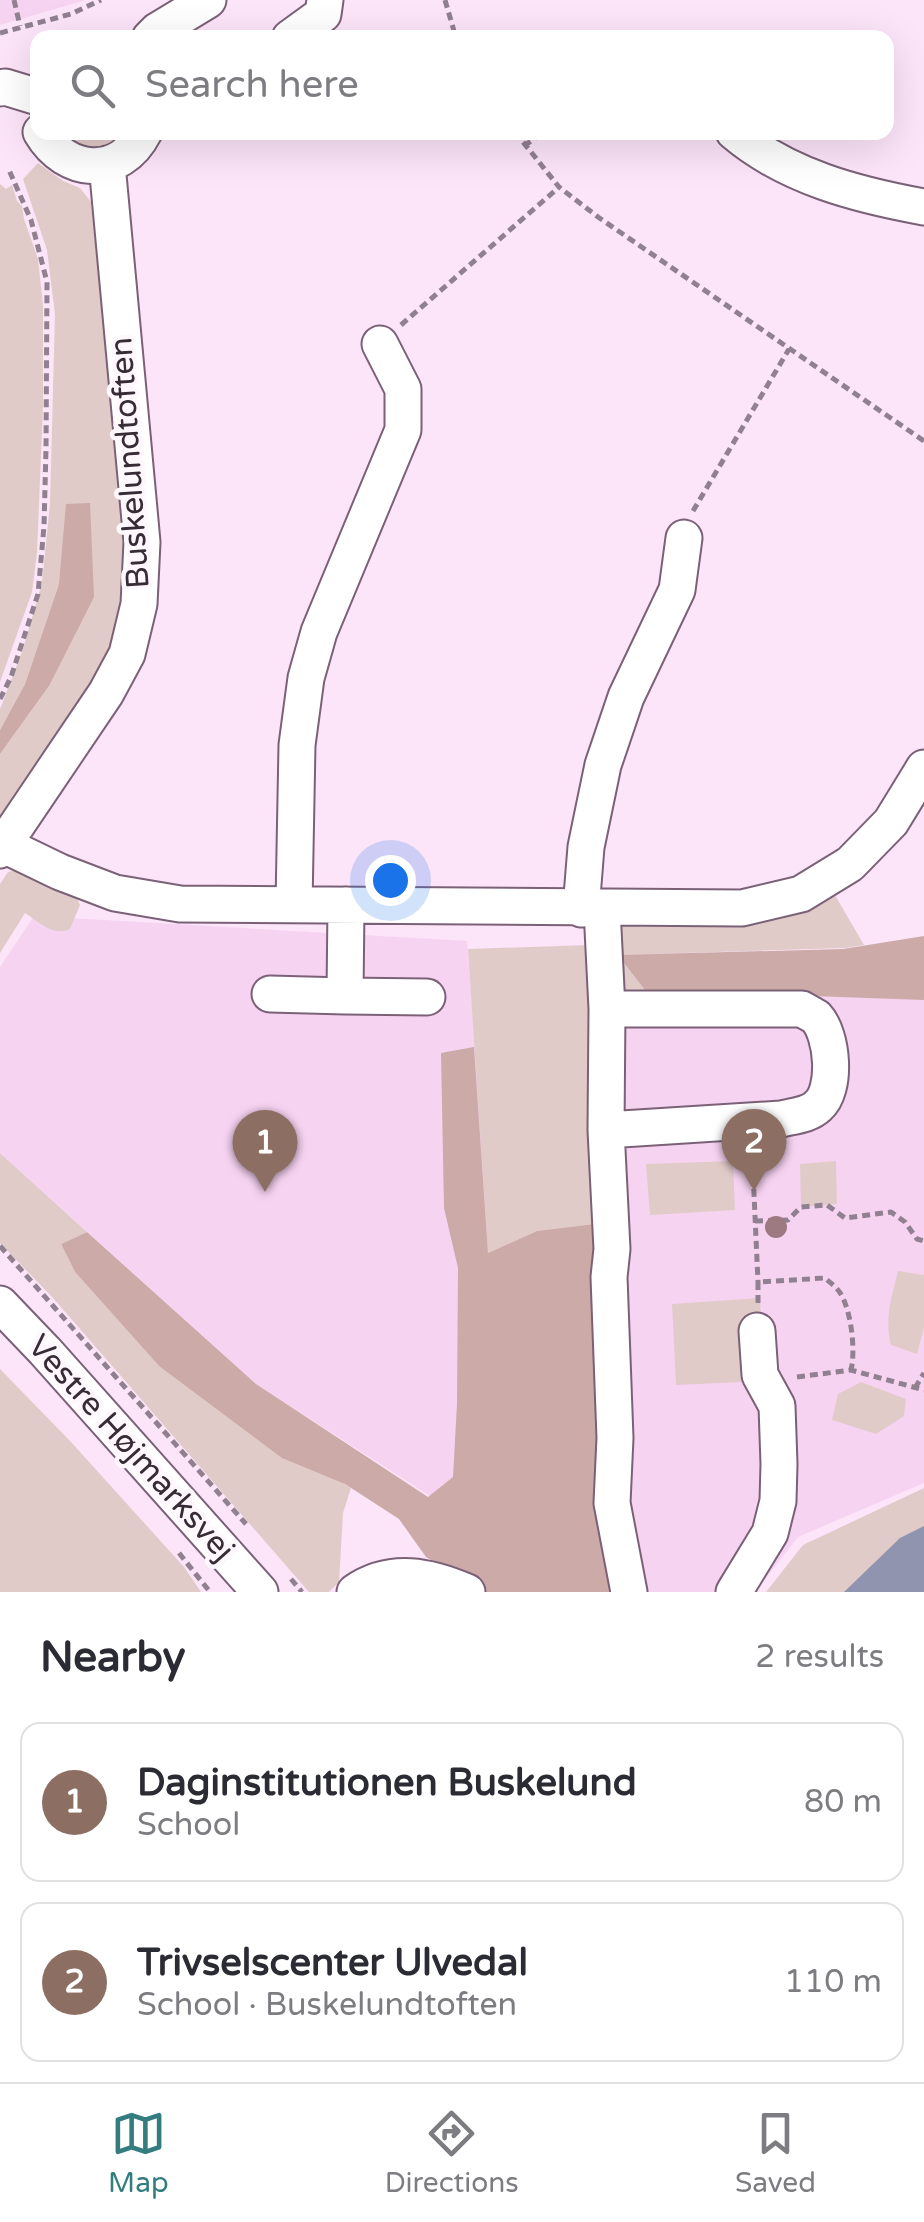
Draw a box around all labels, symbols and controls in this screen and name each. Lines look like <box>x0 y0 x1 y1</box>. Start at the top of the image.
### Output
search box <box>30 30 894 140</box>
icon: search <box>65 58 120 113</box>
text: Search here <box>145 62 359 108</box>
street label: Buskelundtoften <box>102 336 158 590</box>
your location <box>365 855 416 906</box>
pin: 2 <box>722 1108 786 1191</box>
pin: 1 <box>232 1110 298 1192</box>
street label: Vestre Højmarksvej <box>20 1327 242 1569</box>
text: Nearby <box>40 1632 185 1683</box>
text: 2 results <box>755 1638 884 1676</box>
text: Daginstitutionen Buskelund <box>137 1760 637 1806</box>
text: 1 <box>64 1783 85 1821</box>
text: 80 m <box>804 1783 882 1821</box>
text: School <box>137 1806 240 1844</box>
text: Trivselscenter Ulvedal <box>137 1940 528 1986</box>
text: 2 <box>64 1963 85 2001</box>
text: 110 m <box>784 1963 882 2001</box>
text: School · Buskelundtoften <box>137 1986 517 2024</box>
tab: Map <box>108 2106 169 2200</box>
tab: Directions <box>385 2106 519 2200</box>
tab: Saved <box>735 2106 816 2200</box>

